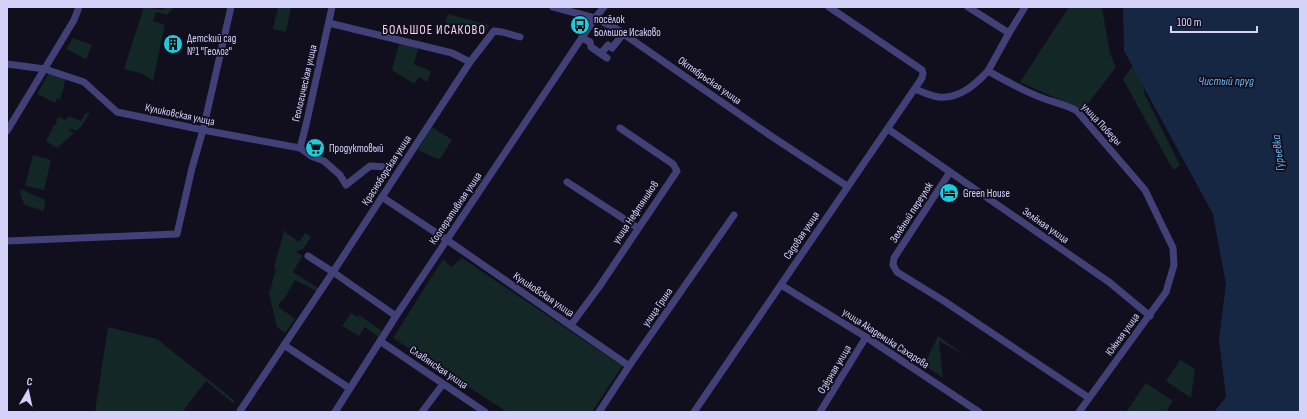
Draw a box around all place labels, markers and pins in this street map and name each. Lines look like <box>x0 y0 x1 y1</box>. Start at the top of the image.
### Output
place label: посёлок Большое Исаково <box>594 13 661 39</box>
bus stop icon: посёлок Большое Исаково <box>569 14 591 36</box>
place label: Детский сад №1 "Геолог" <box>187 32 236 58</box>
building icon: Детский сад №1 "Геолог" <box>162 33 184 55</box>
supermarket icon: Продуктовый <box>304 137 326 159</box>
place label: Продуктовый <box>329 142 384 155</box>
hotel icon: Green House <box>938 182 960 204</box>
place label: Green House <box>963 187 1010 200</box>

